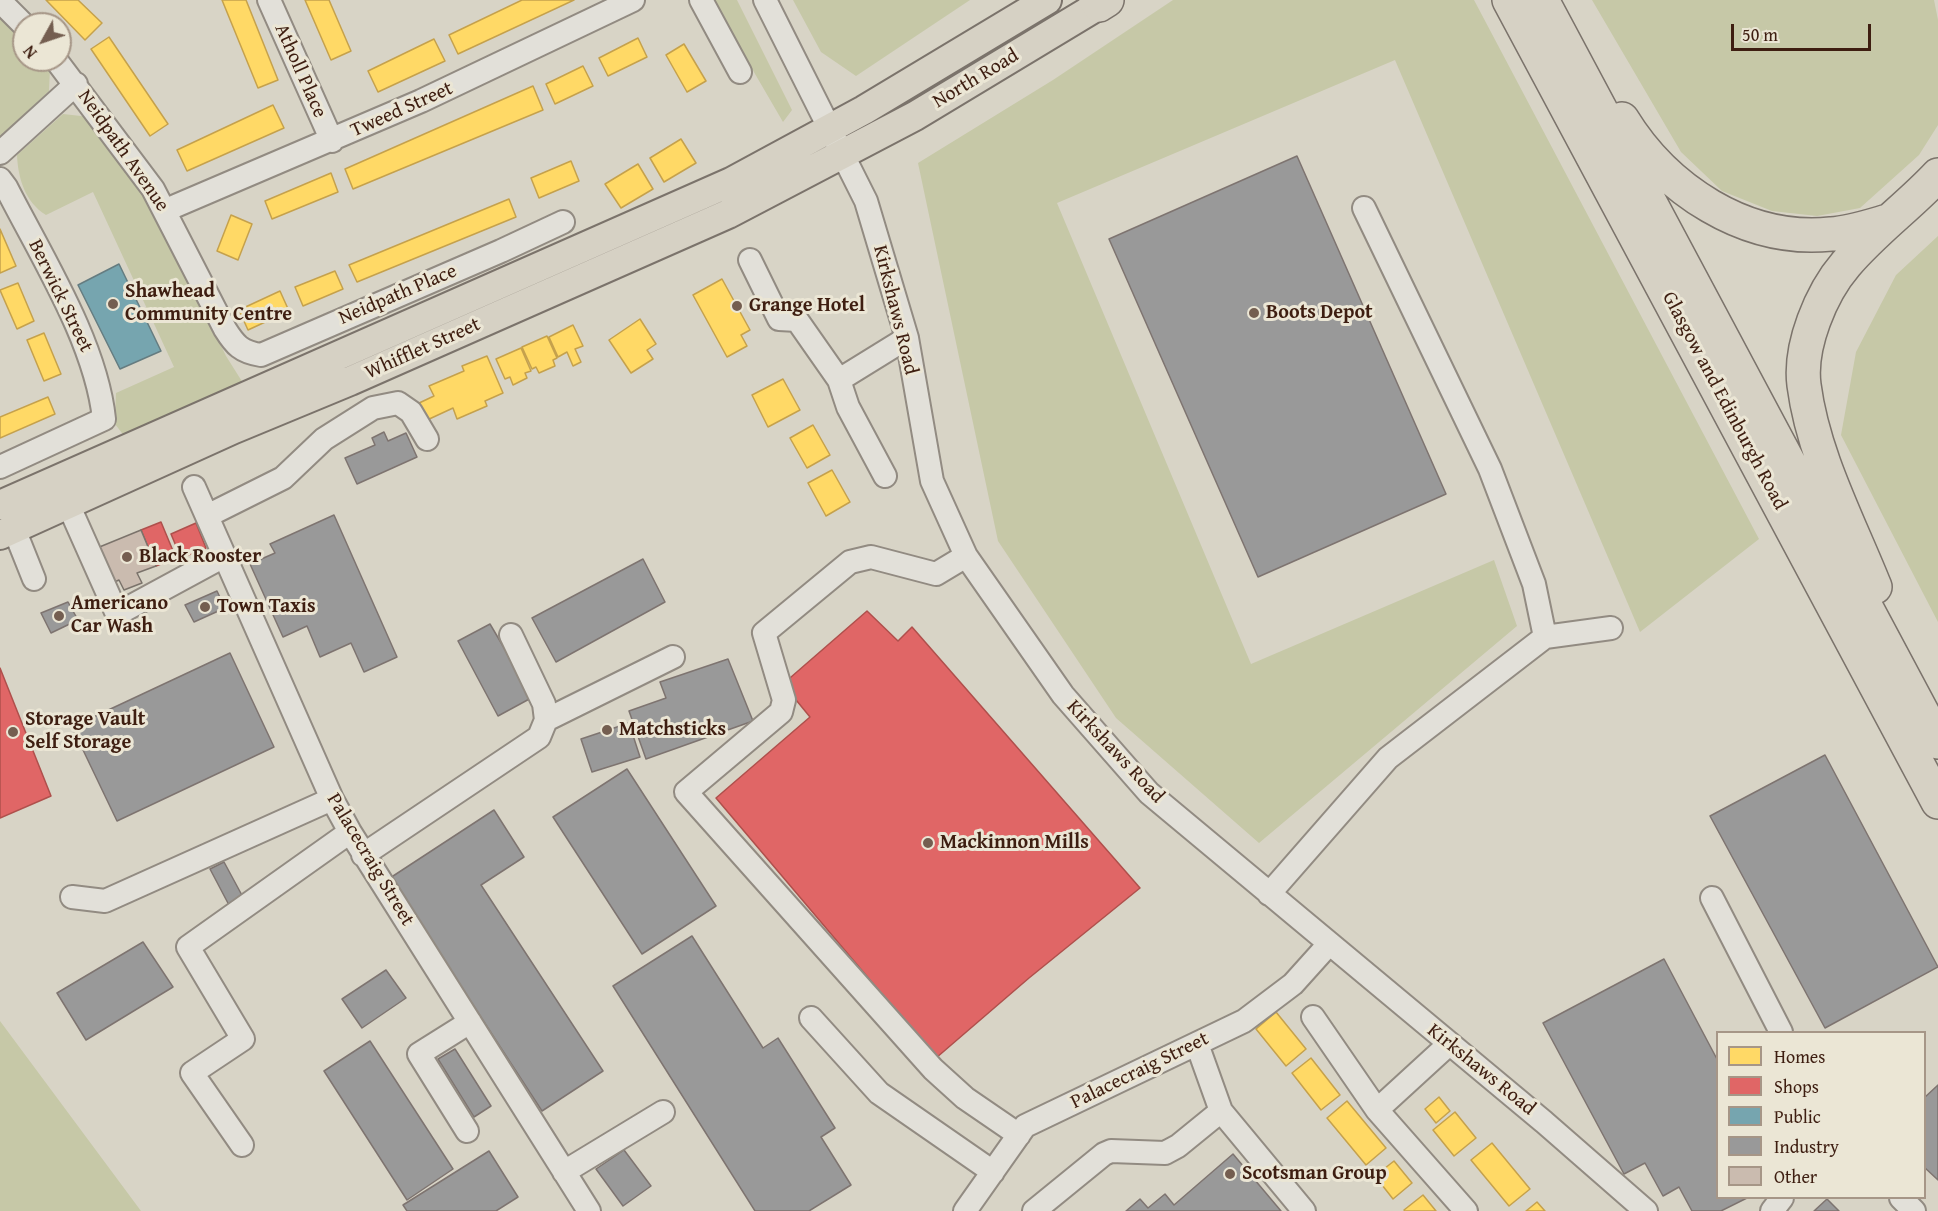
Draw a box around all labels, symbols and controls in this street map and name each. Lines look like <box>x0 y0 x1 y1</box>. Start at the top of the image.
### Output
north arrow <box>12 12 72 72</box>
scale bar <box>1734 12 1874 50</box>
street label: Atholl Place <box>269 20 331 122</box>
text: 50 m <box>1742 21 1778 48</box>
text: N <box>17 40 42 64</box>
street label: North Road <box>929 44 1023 114</box>
street label: Tweed Street <box>347 77 457 143</box>
street label: Neidpath Avenue <box>72 85 174 217</box>
street label: Berwick Street <box>22 236 98 356</box>
street label: Kirkshaws Road <box>867 243 923 377</box>
street label: Neidpath Place <box>335 259 461 331</box>
place label: Shawhead Community Centre <box>125 280 292 327</box>
street label: Glasgow and Edinburgh Road <box>1656 288 1792 514</box>
place label: Grange Hotel <box>749 294 865 318</box>
marker: Shawhead Community Centre <box>106 297 120 311</box>
marker: Grange Hotel <box>730 299 744 313</box>
place label: Boots Depot <box>1266 301 1373 325</box>
marker: Boots Depot <box>1247 306 1261 320</box>
street label: Whifflet Street <box>362 313 484 385</box>
place label: Black Rooster <box>139 545 261 569</box>
marker: Black Rooster <box>120 550 134 564</box>
place label: Americano Car Wash <box>71 592 168 639</box>
place label: Town Taxis <box>217 595 316 619</box>
marker: Town Taxis <box>198 600 212 614</box>
marker: Americano Car Wash <box>52 609 66 623</box>
street label: Kirkshaws Road <box>1061 695 1169 809</box>
place label: Storage Vault Self Storage <box>25 708 145 755</box>
place label: Matchsticks <box>619 718 726 742</box>
marker: Matchsticks <box>600 723 614 737</box>
marker: Storage Vault Self Storage <box>6 725 20 739</box>
street label: Palacecraig Street <box>321 789 419 931</box>
place label: Mackinnon Mills <box>940 831 1089 855</box>
marker: Mackinnon Mills <box>921 836 935 850</box>
street label: Kirkshaws Road <box>1422 1019 1540 1121</box>
street label: Palacecraig Street <box>1067 1027 1213 1115</box>
legend <box>1716 1031 1926 1199</box>
text: Homes <box>1774 1043 1825 1070</box>
text: Shops <box>1774 1073 1819 1100</box>
text: Public <box>1774 1103 1821 1130</box>
text: Industry <box>1774 1133 1839 1160</box>
place label: Scotsman Group <box>1242 1162 1387 1186</box>
text: Other <box>1774 1163 1817 1190</box>
marker: Scotsman Group <box>1223 1167 1237 1181</box>

